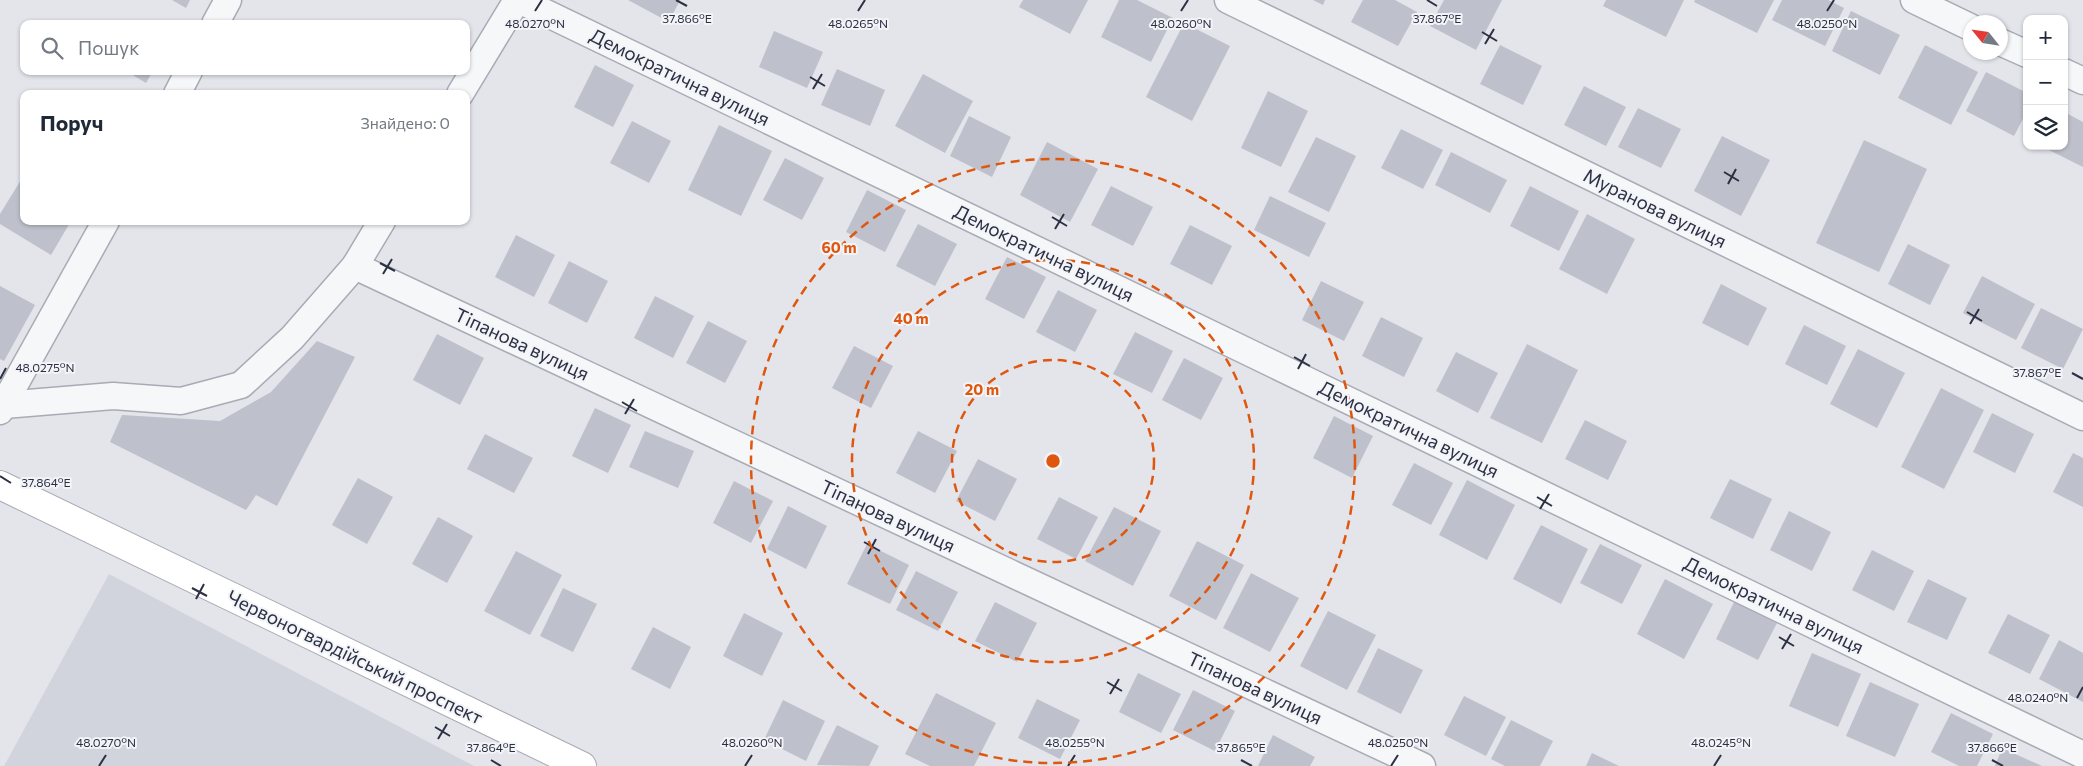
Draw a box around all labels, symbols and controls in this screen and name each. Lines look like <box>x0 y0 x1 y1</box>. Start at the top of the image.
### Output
text: 37.866°E <box>662 11 712 25</box>
text: 37.867°E <box>1413 11 1461 25</box>
north arrow <box>1963 15 2008 60</box>
map controls <box>2023 15 2068 150</box>
button: + <box>2023 15 2068 60</box>
text: 48.0270°N <box>505 16 565 30</box>
text: 48.0265°N <box>828 16 888 30</box>
text: 48.0260°N <box>1150 16 1212 30</box>
text: 48.0250°N <box>1797 16 1857 30</box>
search box <box>20 20 470 75</box>
street label: Демократична вулиця <box>587 23 774 130</box>
icon: search <box>38 34 66 62</box>
text: Пошук <box>78 36 139 59</box>
button: − <box>2023 60 2068 105</box>
button: layers <box>2023 105 2068 150</box>
text: Поруч <box>40 110 103 135</box>
text: Знайдено: 0 <box>360 113 450 132</box>
street label: Муранова вулиця <box>1580 163 1730 252</box>
street label: Демократична вулиця <box>951 199 1138 306</box>
text: 60 m <box>821 238 857 256</box>
street label: Тіпанова вулиця <box>451 302 593 385</box>
text: 40 m <box>893 309 929 327</box>
text: 48.0275°N <box>15 360 75 374</box>
text: 37.867°E <box>2013 365 2061 379</box>
street label: Демократична вулиця <box>1316 375 1503 482</box>
text: 20 m <box>965 380 999 398</box>
centre of rings <box>1044 452 1062 470</box>
street label: Тіпанова вулиця <box>817 474 959 557</box>
text: 37.864°E <box>21 475 71 489</box>
street label: Демократична вулиця <box>1681 551 1868 658</box>
street label: Червоногвардійський проспект <box>224 585 487 729</box>
street label: Тіпанова вулиця <box>1184 646 1326 729</box>
text: 48.0240°N <box>2008 690 2068 704</box>
text: 48.0270°N <box>76 735 136 749</box>
text: 48.0260°N <box>721 735 783 749</box>
text: 48.0255°N <box>1045 735 1105 749</box>
text: 48.0250°N <box>1368 735 1428 749</box>
text: 48.0245°N <box>1691 735 1751 749</box>
text: 37.864°E <box>466 740 516 754</box>
text: 37.865°E <box>1216 740 1266 754</box>
text: 37.866°E <box>1967 740 2017 754</box>

